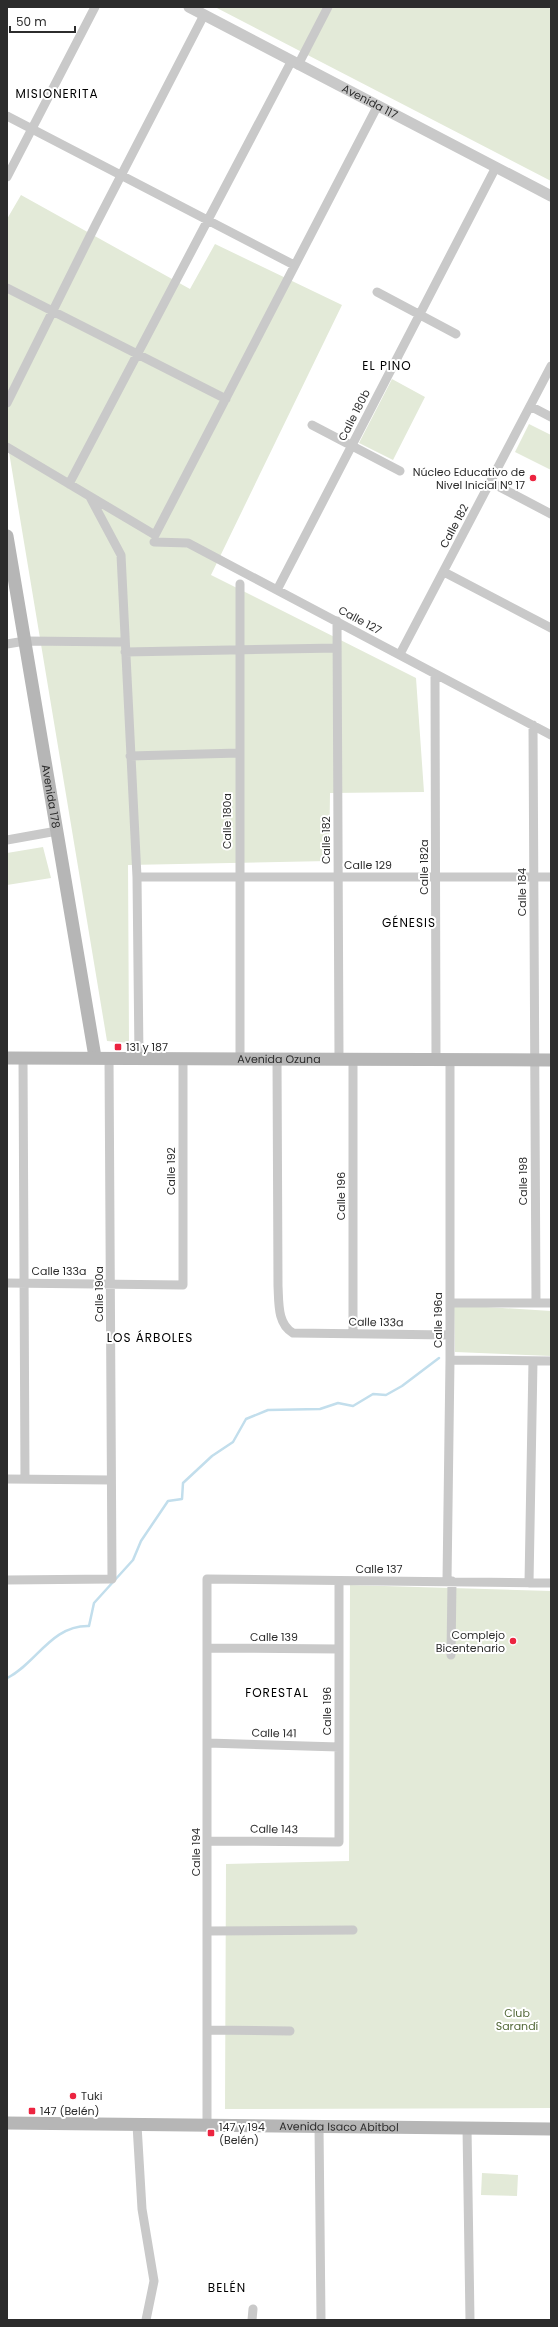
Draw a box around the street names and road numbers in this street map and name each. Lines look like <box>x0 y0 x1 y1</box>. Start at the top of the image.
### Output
street label: Avenida 117 <box>339 80 401 123</box>
street label: Calle 180b <box>334 386 374 444</box>
street label: Calle 182 <box>436 501 472 551</box>
street label: Calle 127 <box>336 602 384 638</box>
street label: Avenida 178 <box>38 763 64 829</box>
street label: Calle 180a <box>219 793 235 849</box>
street label: Calle 182 <box>318 816 334 864</box>
street label: Calle 182a <box>416 839 432 895</box>
street label: Calle 129 <box>344 857 392 873</box>
street label: Calle 184 <box>514 868 530 916</box>
street label: Avenida Ozuna <box>237 1051 321 1067</box>
street label: Calle 192 <box>163 1147 179 1195</box>
street label: Calle 198 <box>515 1157 531 1205</box>
street label: Calle 196 <box>333 1172 349 1220</box>
street label: Calle 133a <box>31 1263 87 1279</box>
street label: Calle 190a <box>91 1266 107 1322</box>
street label: Calle 196a <box>430 1292 446 1348</box>
street label: Calle 133a <box>348 1314 404 1330</box>
street label: Calle 137 <box>355 1561 403 1577</box>
street label: Calle 139 <box>250 1629 298 1645</box>
street label: Calle 196 <box>319 1687 335 1735</box>
street label: Calle 141 <box>251 1725 297 1741</box>
street label: Calle 143 <box>250 1821 298 1837</box>
street label: Calle 194 <box>188 1828 204 1876</box>
street label: Avenida Isaco Abitbol <box>279 2118 399 2135</box>

